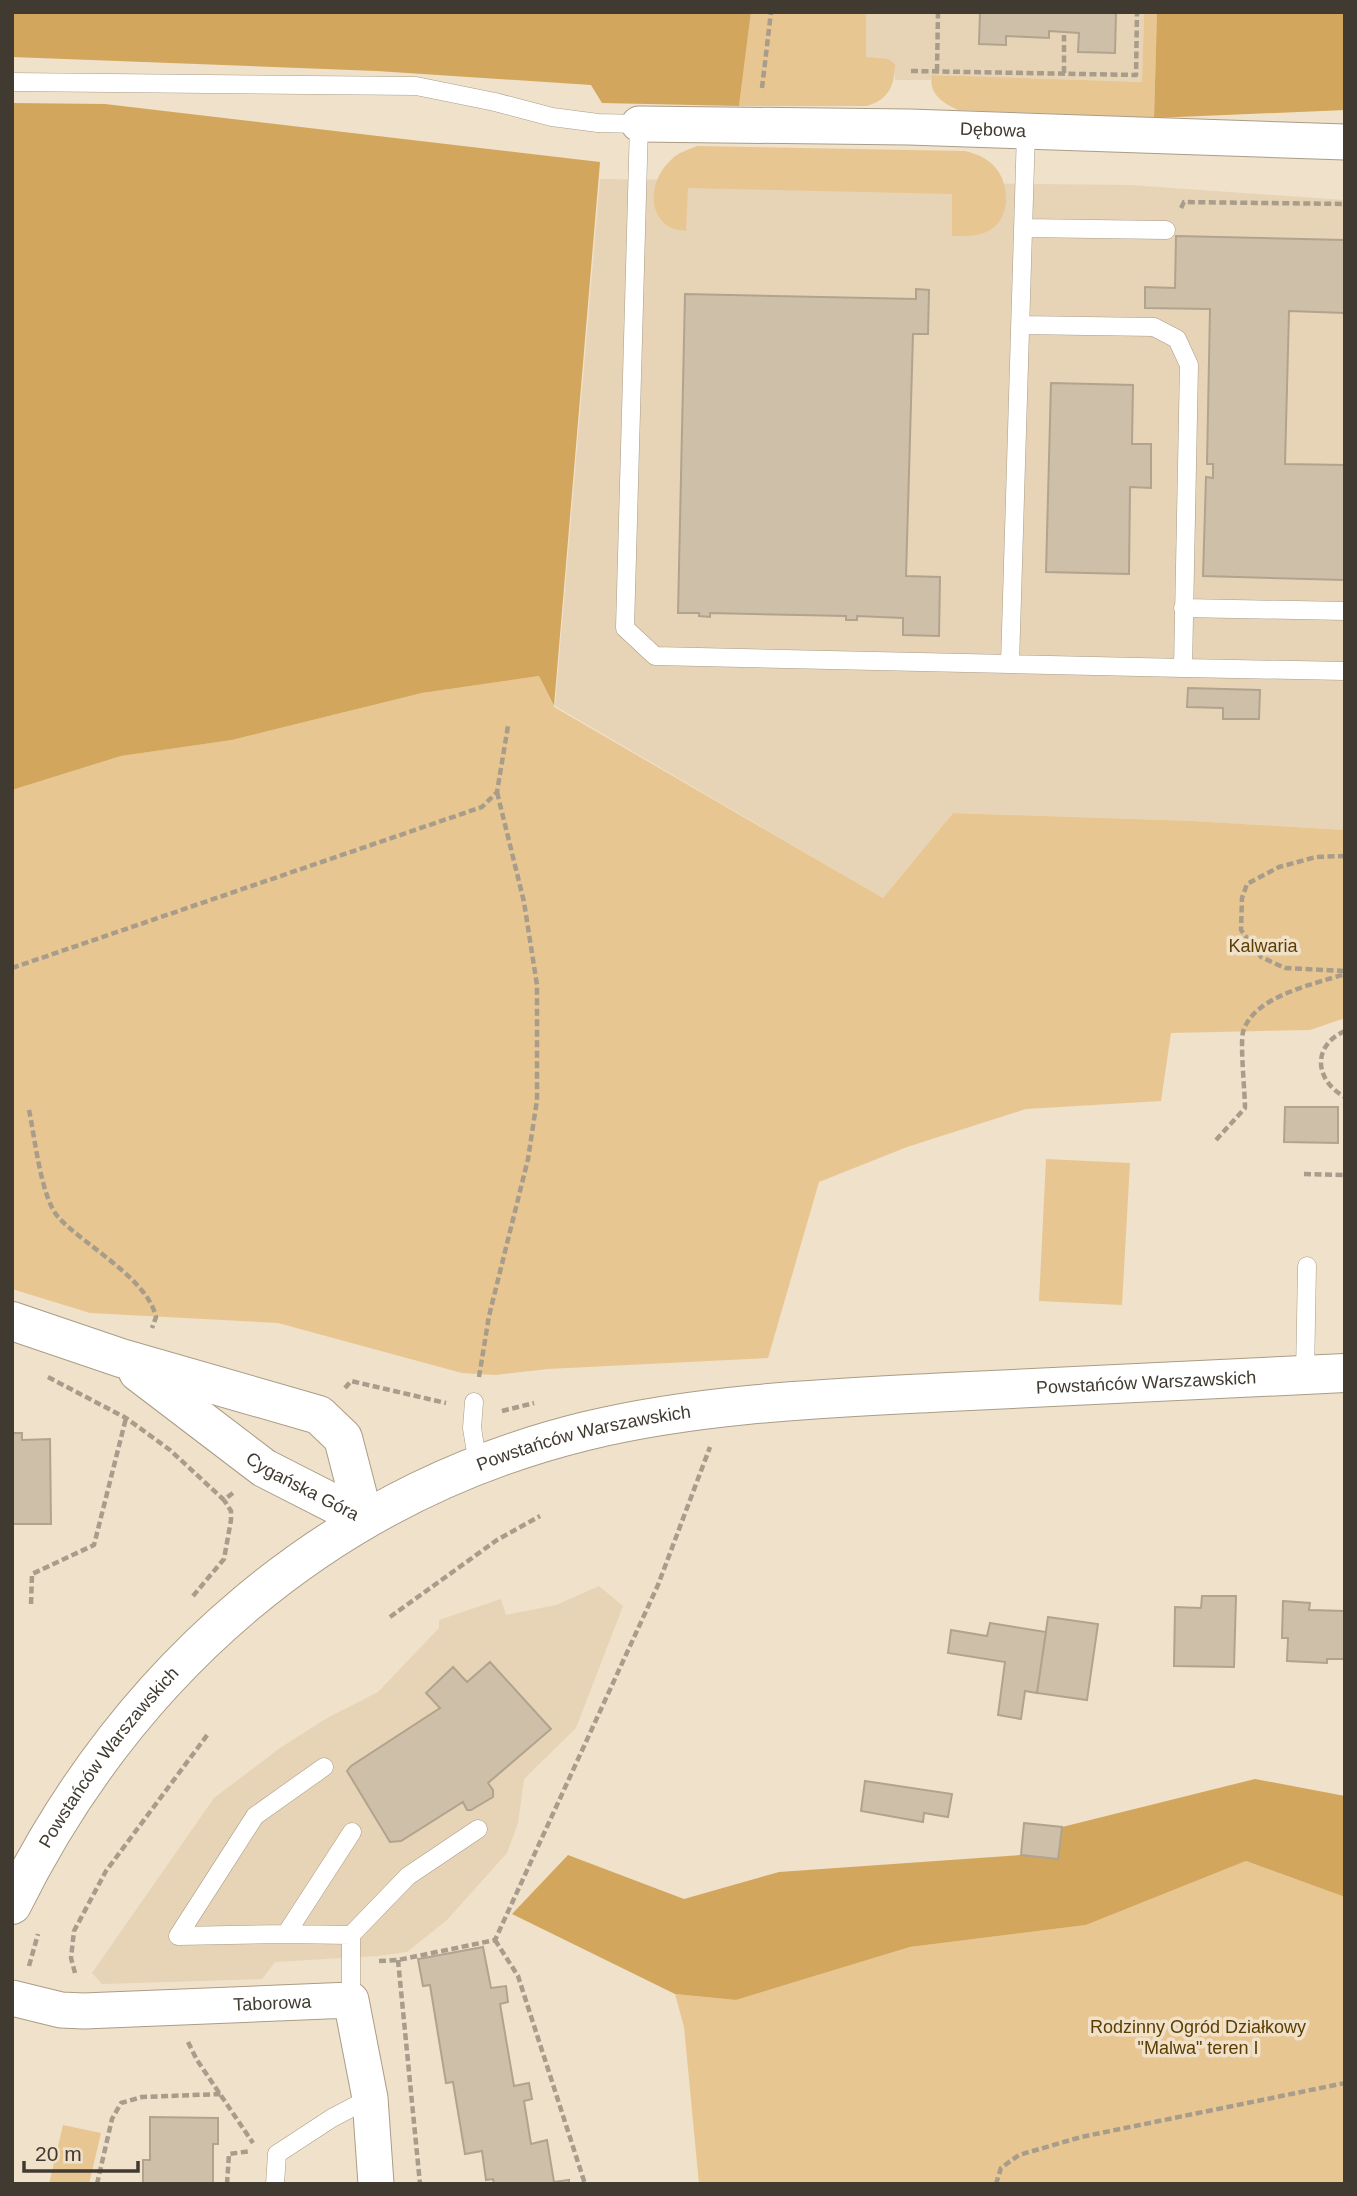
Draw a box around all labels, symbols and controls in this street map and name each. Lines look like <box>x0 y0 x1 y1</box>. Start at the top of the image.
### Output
street label: Dębowa <box>960 119 1027 141</box>
park label: Kalwaria <box>1228 936 1299 956</box>
street label: Powstańców Warszawskich <box>1036 1367 1257 1398</box>
street label: Powstańców Warszawskich <box>474 1402 692 1475</box>
street label: Cygańska Góra <box>242 1448 363 1525</box>
street label: Powstańców Warszawskich <box>35 1663 183 1851</box>
street label: Taborowa <box>233 1992 313 2015</box>
park label: Rodzinny Ogród Działkowy "Malwa" teren I <box>1090 2017 1306 2058</box>
scale bar <box>24 2130 138 2174</box>
text: 20 m <box>35 2142 82 2165</box>

